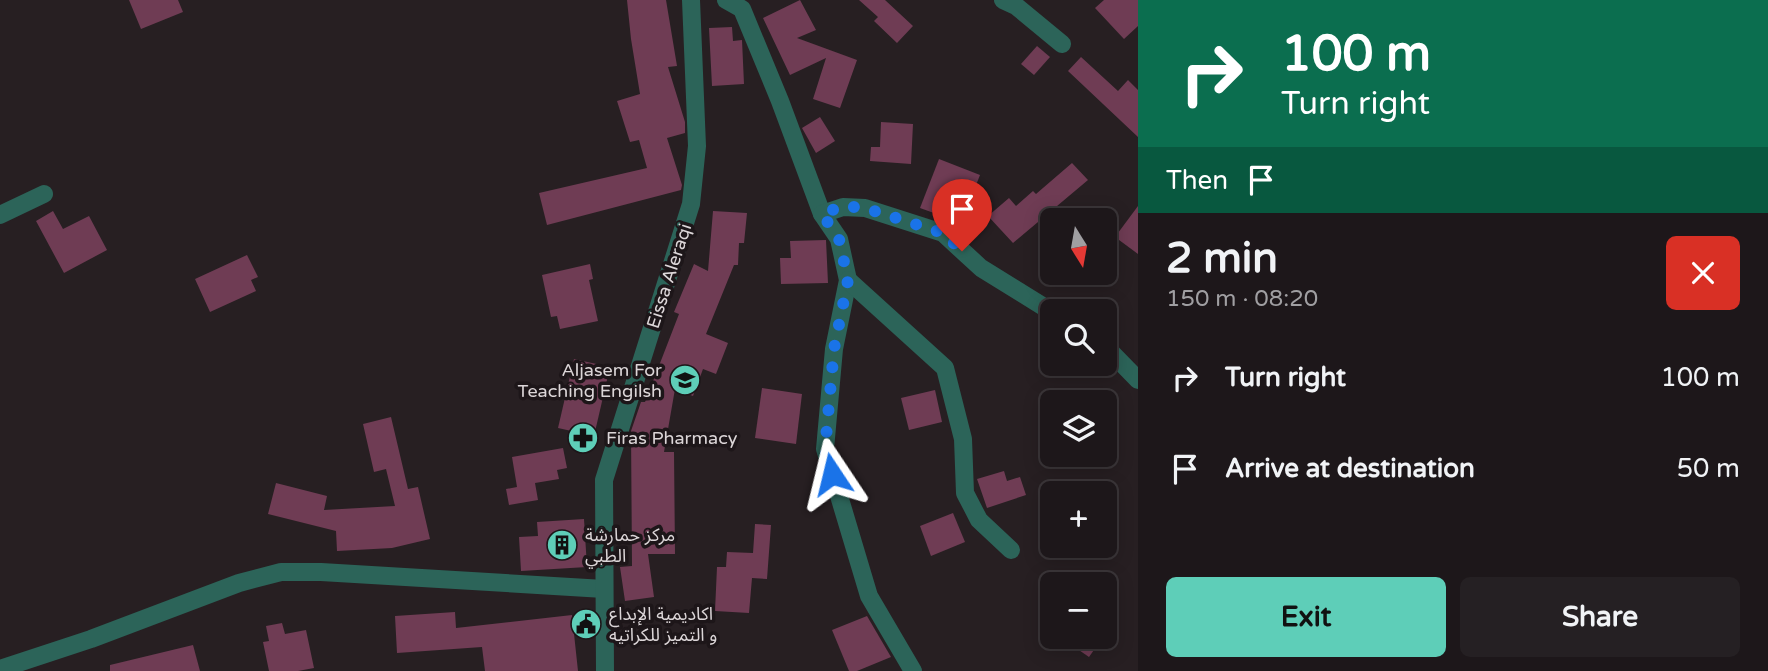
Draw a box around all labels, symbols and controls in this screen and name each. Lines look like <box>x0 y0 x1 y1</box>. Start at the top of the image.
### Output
text: 100 m <box>1281 25 1431 84</box>
icon: right <box>1166 28 1257 119</box>
text: Turn right <box>1281 85 1430 123</box>
icon: arrive <box>1242 161 1280 199</box>
text: Then <box>1166 165 1228 196</box>
pin <box>932 179 992 251</box>
icon: arrive <box>943 190 981 228</box>
north arrow <box>1040 208 1116 285</box>
map controls <box>1040 208 1117 649</box>
street label: Eissa Aleraqi <box>642 221 696 331</box>
text: 2 min <box>1166 233 1278 284</box>
button: close <box>1666 236 1740 310</box>
text: 150 m · 08:20 <box>1166 285 1318 313</box>
button: search <box>1040 299 1117 376</box>
place label: Aljasem For Teaching Engilsh <box>518 359 662 402</box>
icon: right <box>1166 359 1204 397</box>
text: Turn right <box>1225 362 1346 393</box>
text: 100 m <box>1660 362 1740 393</box>
school or university icon: Aljasem For Teaching Engilsh <box>668 363 702 397</box>
button: layers <box>1040 390 1117 467</box>
pharmacy icon: Firas Pharmacy <box>566 421 600 455</box>
place label: Firas Pharmacy <box>606 427 738 449</box>
position arrow <box>795 437 869 511</box>
icon: arrive <box>1166 450 1204 488</box>
text: Arrive at destination <box>1225 453 1475 484</box>
text: 50 m <box>1677 453 1740 484</box>
button: + <box>1040 481 1117 558</box>
place label: مركز حمارشة الطبي <box>585 524 675 569</box>
building icon: مركز حمارشة الطبي <box>545 528 579 562</box>
button: − <box>1040 572 1117 649</box>
button: Exit <box>1166 577 1446 657</box>
button: Share <box>1460 577 1740 657</box>
place label: اكاديمية الإبداع و التميز للكراتيه <box>609 603 717 646</box>
public building icon: اكاديمية الإبداع و التميز للكراتيه <box>569 607 603 641</box>

